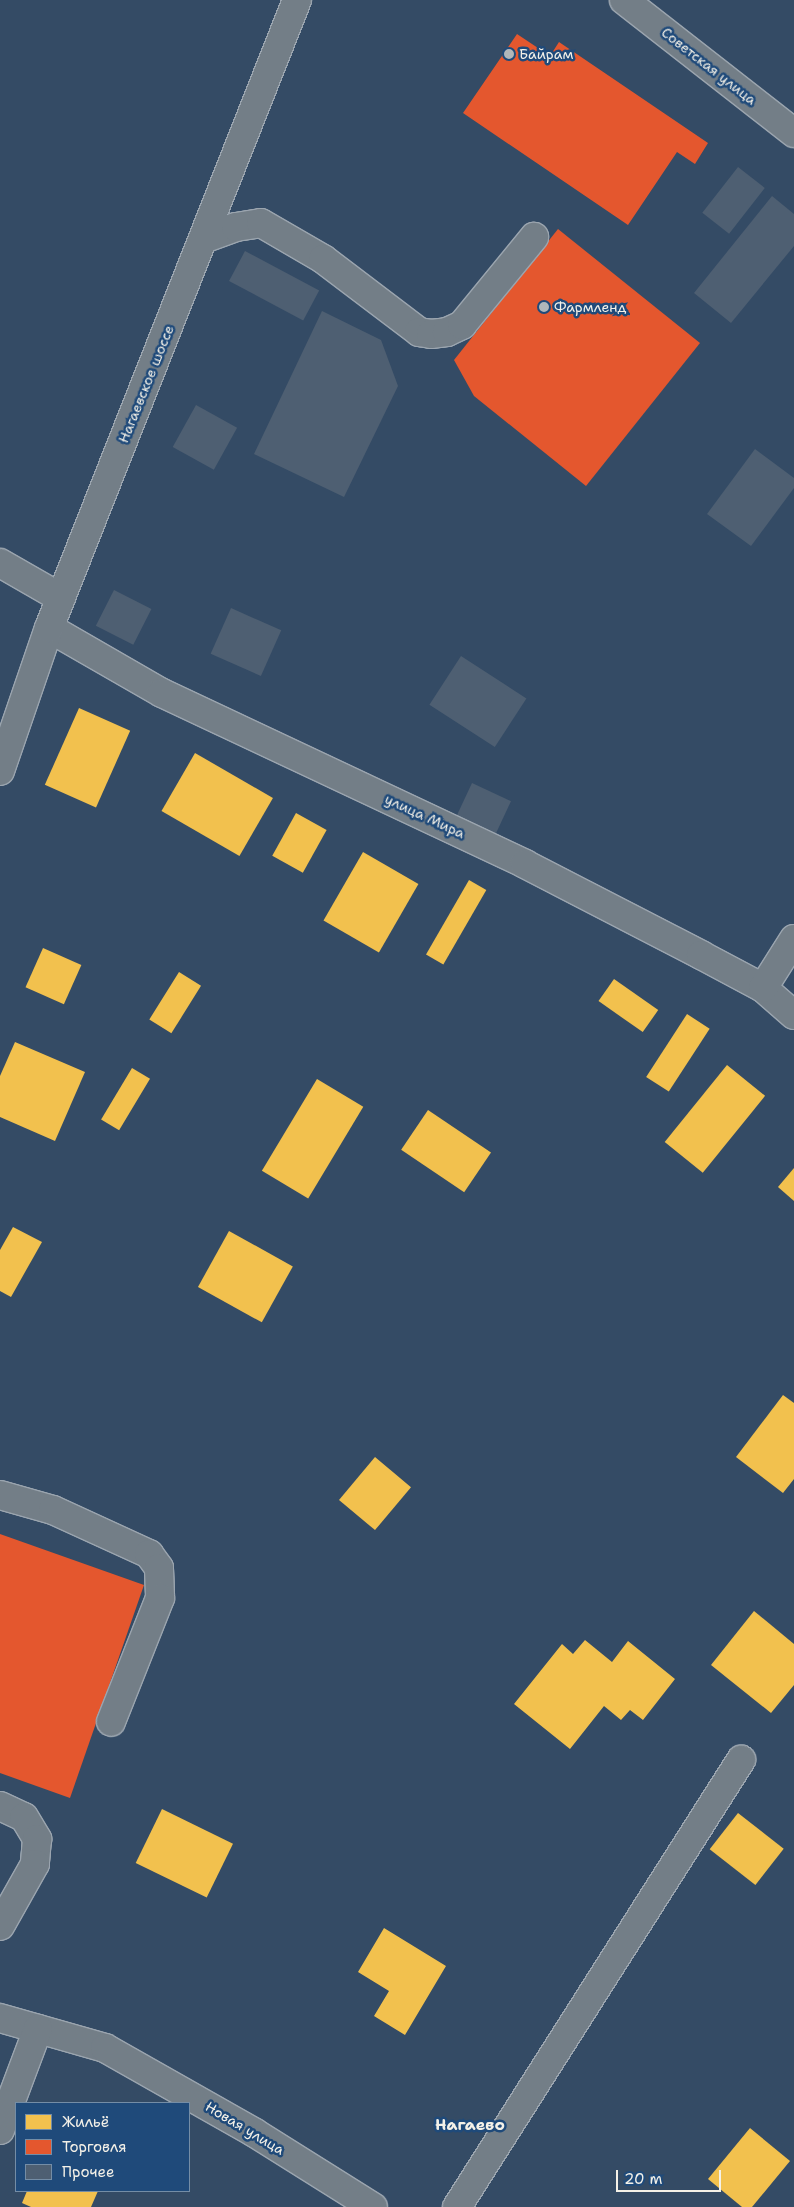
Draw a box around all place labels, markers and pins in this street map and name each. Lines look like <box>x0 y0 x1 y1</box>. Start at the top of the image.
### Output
place label: Байрам <box>519 46 573 62</box>
marker: Байрам <box>503 48 515 60</box>
place label: Фармленд <box>554 299 626 315</box>
marker: Фармленд <box>538 301 550 313</box>

